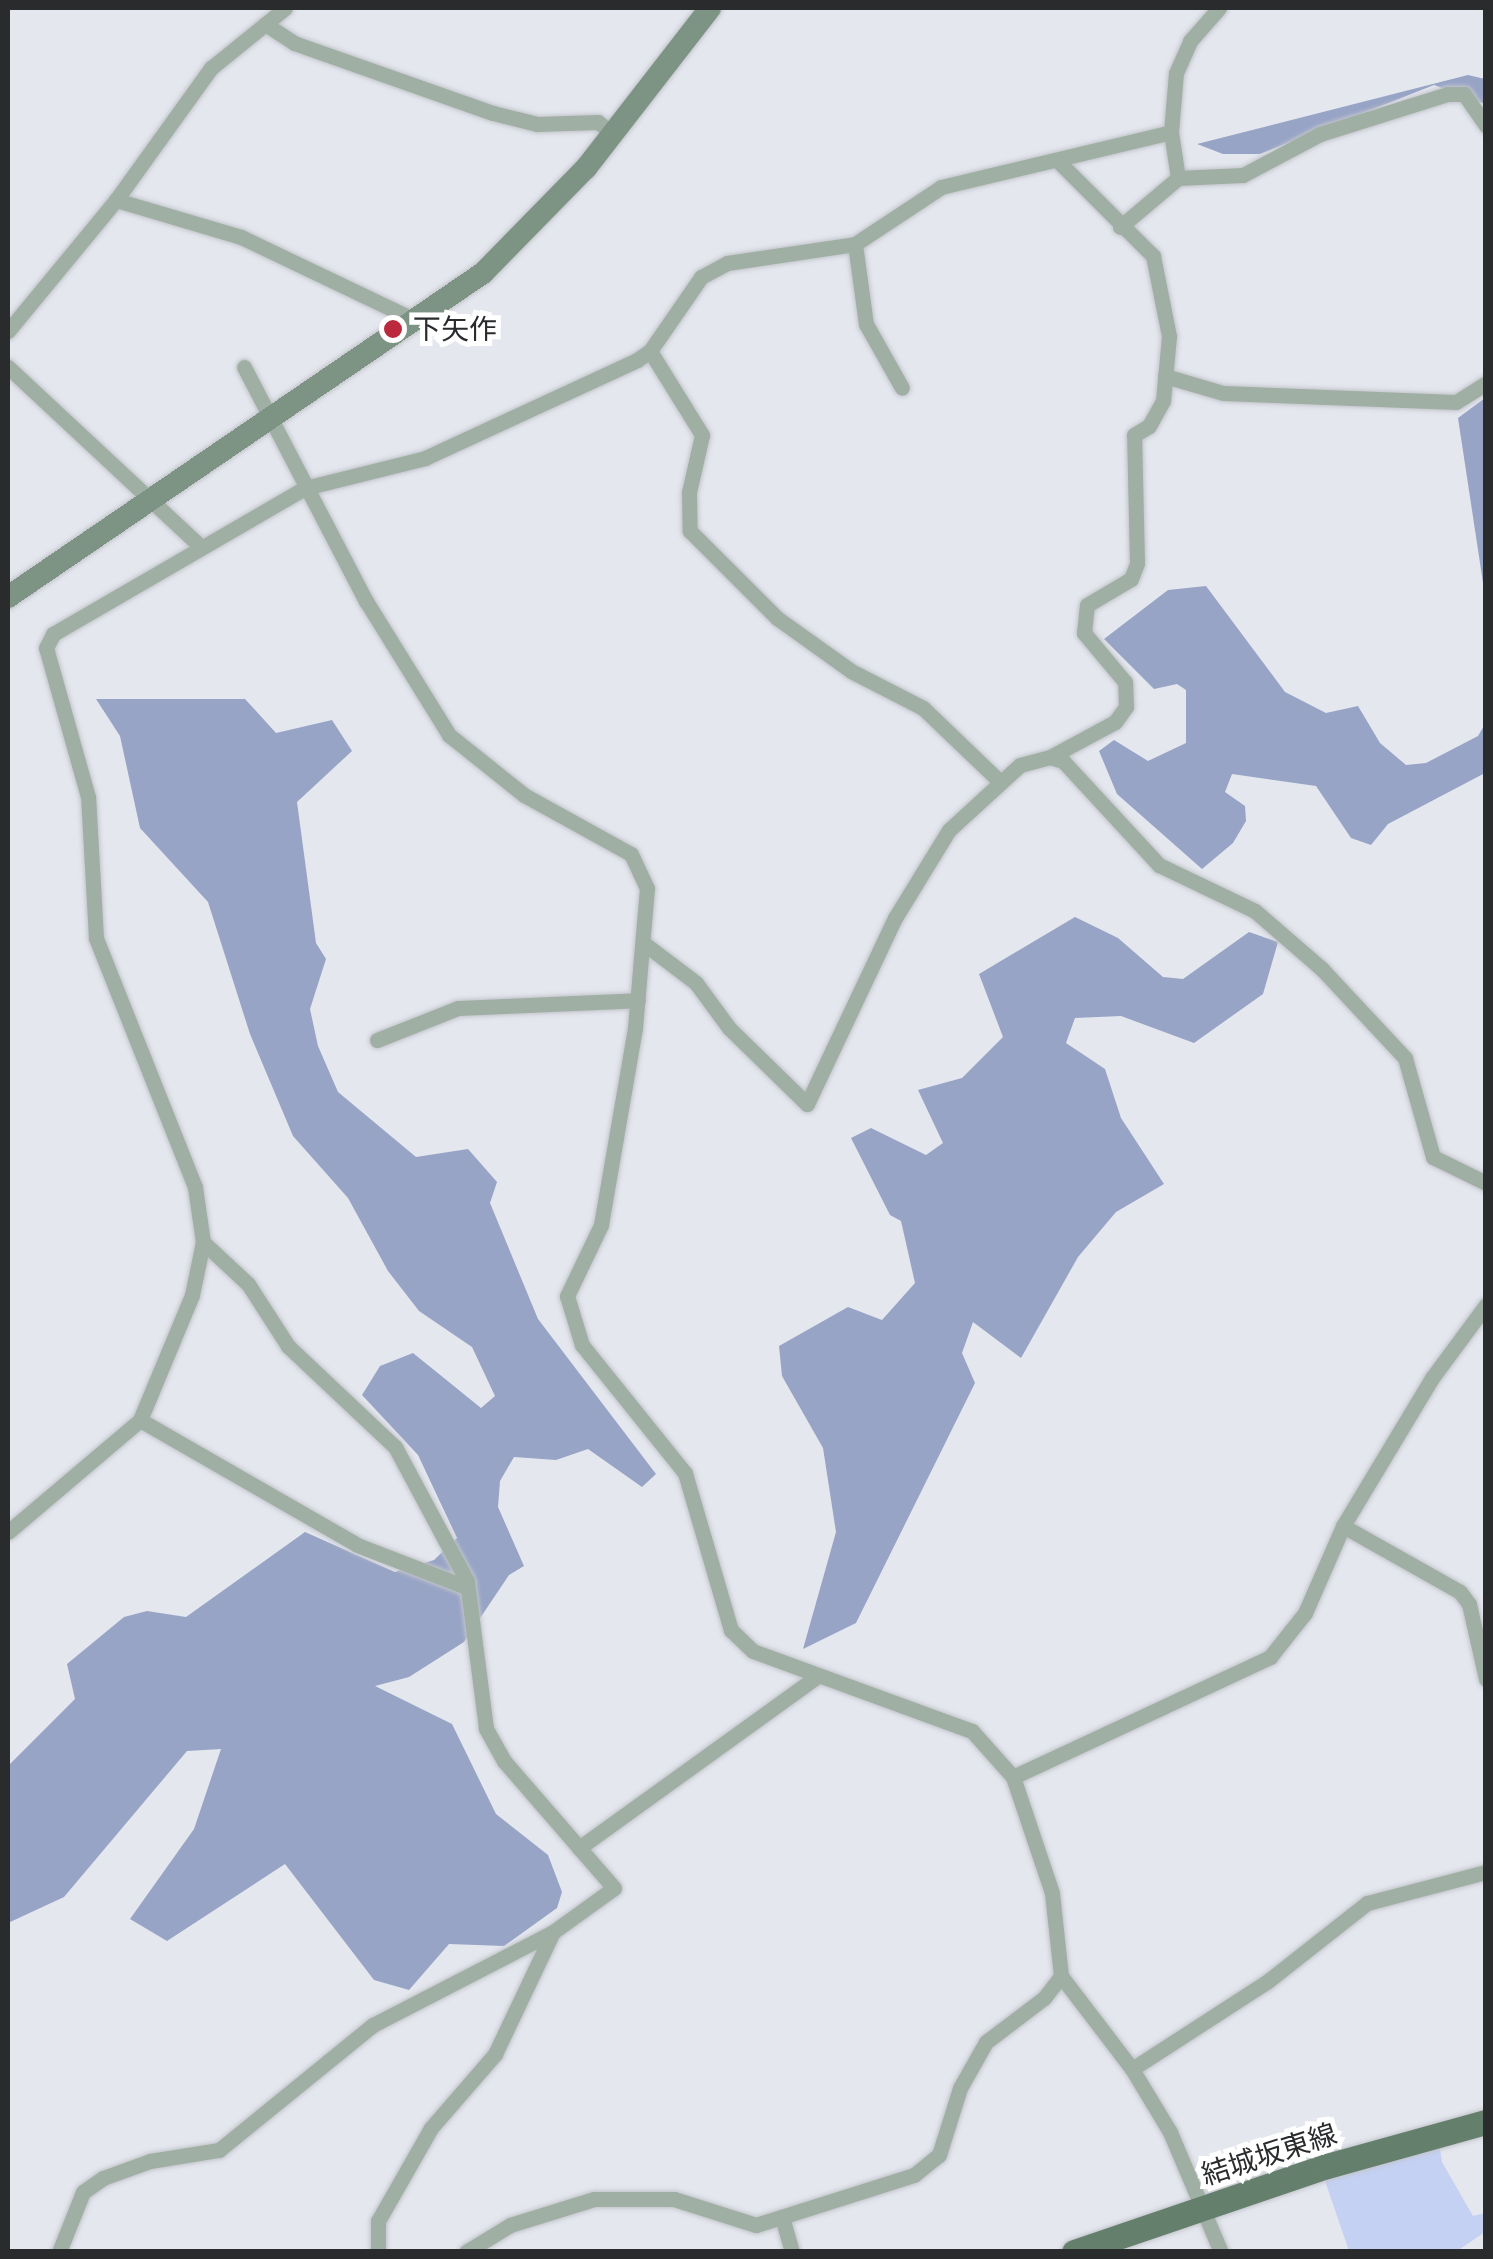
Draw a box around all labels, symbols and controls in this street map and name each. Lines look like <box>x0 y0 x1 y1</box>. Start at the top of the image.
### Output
place label: 下矢作 <box>413 312 497 346</box>
marker: 下矢作 <box>382 318 404 340</box>
street label: 結城坂東線 <box>1197 2116 1341 2192</box>

